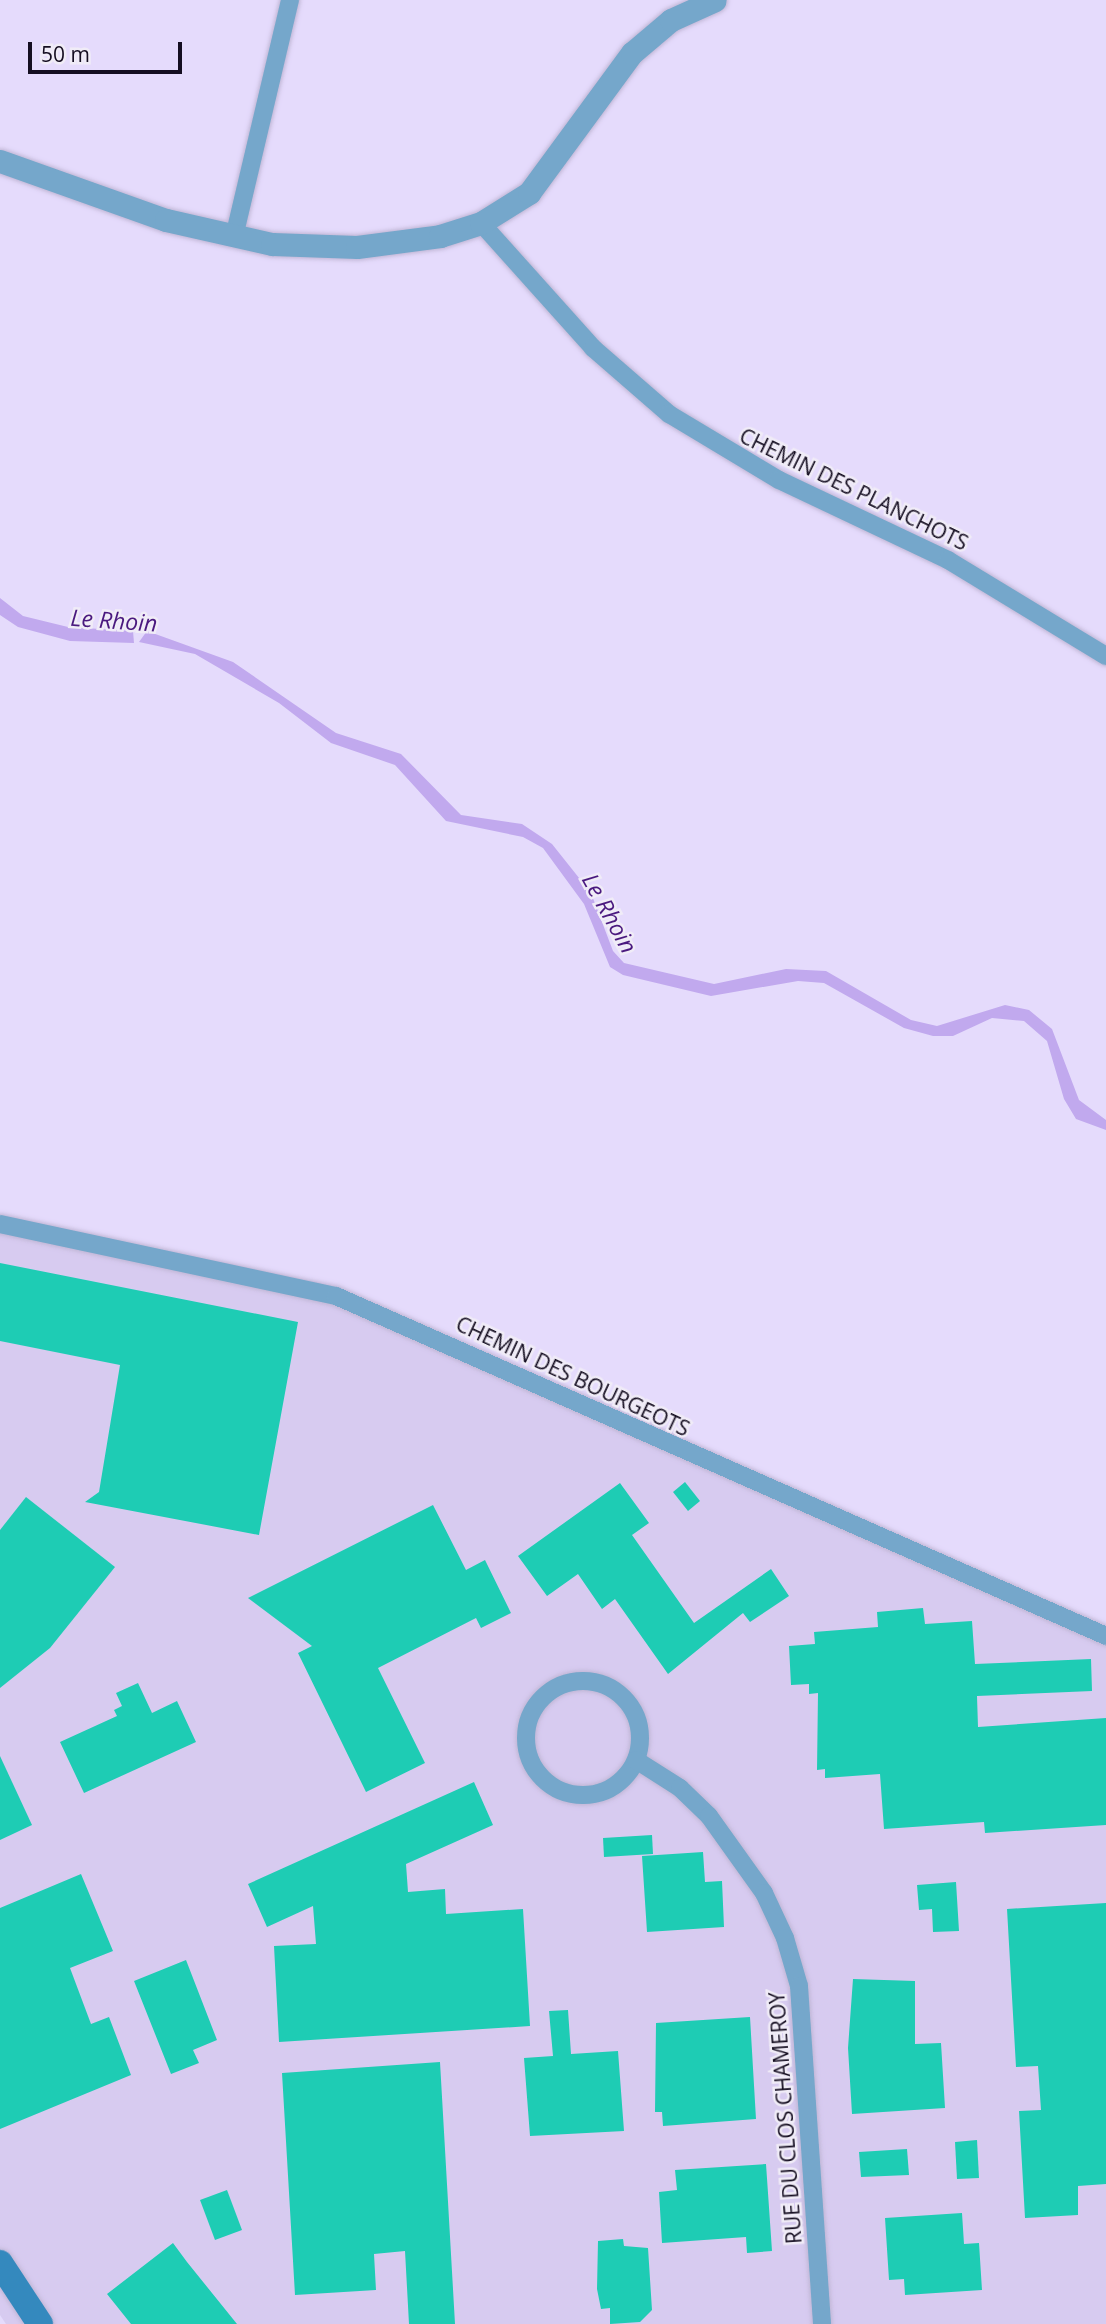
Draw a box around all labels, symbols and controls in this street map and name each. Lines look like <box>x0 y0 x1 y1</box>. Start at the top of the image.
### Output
scale bar <box>32 28 186 72</box>
text: 50 m <box>41 40 90 68</box>
street label: CHEMIN DES PLANCHOTS <box>736 423 972 555</box>
water label: Le Rhoin <box>70 603 158 637</box>
water label: Le Rhoin <box>577 868 643 958</box>
street label: CHEMIN DES BOURGEOTS <box>452 1311 694 1441</box>
street label: RUE DU CLOS CHAMEROY <box>764 1991 806 2245</box>

